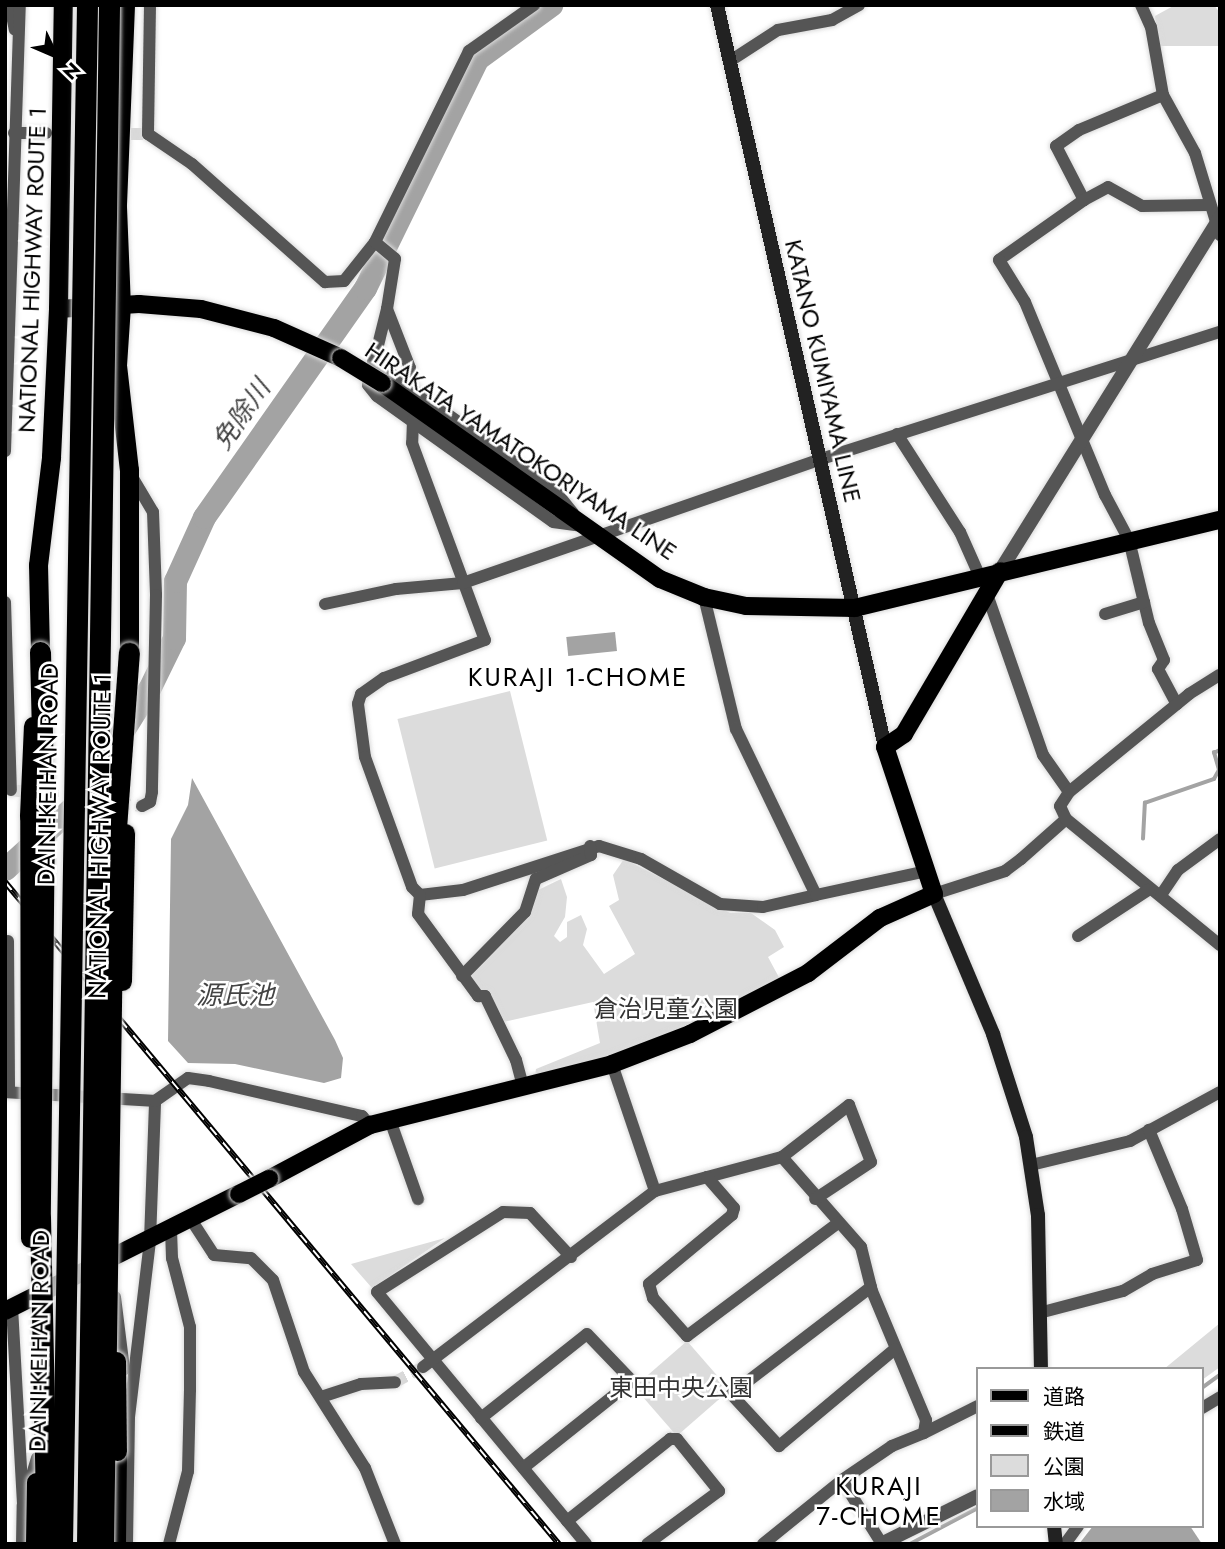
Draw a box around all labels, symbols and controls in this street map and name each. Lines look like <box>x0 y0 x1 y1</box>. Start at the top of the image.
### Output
north arrow <box>21 21 91 91</box>
text: N <box>57 56 86 86</box>
street label: NATIONAL HIGHWAY ROUTE 1 <box>12 107 52 433</box>
street label: KATANO KUMIYAMA LINE <box>779 237 867 505</box>
street label: HIRAKATA YAMATOKORIYAMA LINE <box>360 336 682 566</box>
water label: 免除川 <box>207 374 277 456</box>
district label: KURAJI 1-CHOME <box>469 662 687 694</box>
street label: DAINI-KEIHAN ROAD <box>32 663 64 885</box>
street label: NATIONAL HIGHWAY ROUTE 1 <box>83 673 117 999</box>
water label: 源氏池 <box>196 980 274 1012</box>
park label: 倉治児童公園 <box>594 995 738 1023</box>
street label: DAINI-KEIHAN ROAD <box>23 1230 55 1452</box>
legend <box>976 1367 1204 1528</box>
park label: 東田中央公園 <box>609 1374 753 1402</box>
text: 道路 <box>1043 1382 1085 1412</box>
text: 鉄道 <box>1043 1417 1085 1447</box>
text: 公園 <box>1043 1452 1085 1482</box>
district label: KURAJI 7-CHOME <box>817 1471 941 1532</box>
text: 水域 <box>1043 1487 1085 1517</box>

